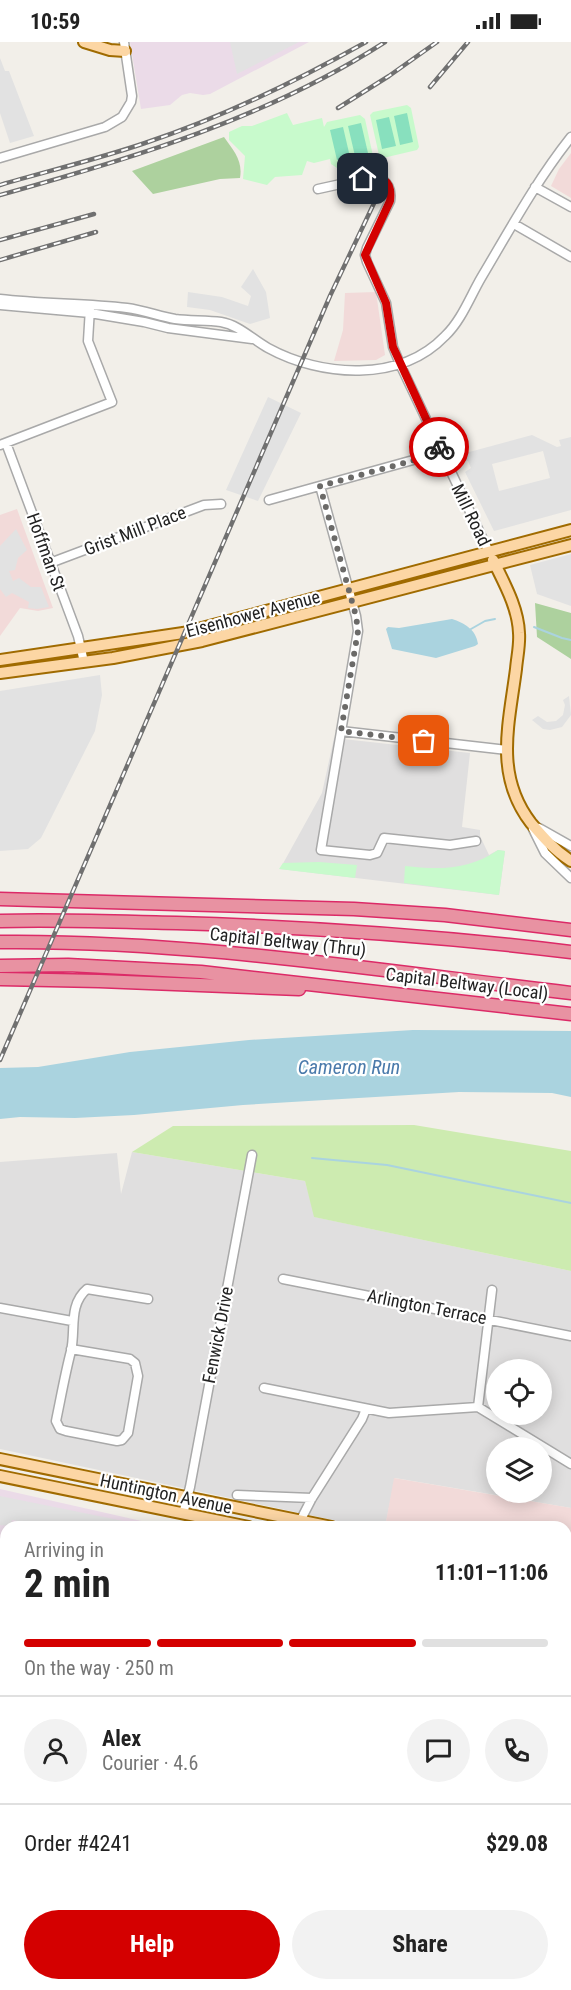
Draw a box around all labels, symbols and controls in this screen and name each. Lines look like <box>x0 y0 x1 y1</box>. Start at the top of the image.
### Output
text: 10:59 <box>30 9 81 34</box>
pin <box>337 153 388 204</box>
icon: home <box>346 162 379 195</box>
courier <box>409 417 469 477</box>
icon: bike <box>423 431 456 464</box>
street label: Mill Road <box>447 480 495 549</box>
street label: Grist Mill Place <box>81 501 189 560</box>
street label: Hoffman St <box>23 510 70 594</box>
street label: Eisenhower Avenue <box>184 586 322 641</box>
pin <box>398 715 449 766</box>
icon: bag <box>407 724 440 757</box>
street label: Capital Beltway (Thru) <box>209 923 367 961</box>
street label: Capital Beltway (Local) <box>384 963 550 1005</box>
water label: Cameron Run <box>298 1055 400 1079</box>
street label: Fenwick Drive <box>198 1285 237 1385</box>
street label: Arlington Terrace <box>366 1285 489 1328</box>
map controls <box>486 1359 552 1503</box>
button: locate <box>486 1359 552 1425</box>
button: layers <box>486 1437 552 1503</box>
street label: Huntington Avenue <box>98 1469 234 1518</box>
text: Arriving in <box>24 1538 104 1562</box>
text: 11:01–11:06 <box>435 1560 548 1585</box>
text: 2 min <box>24 1561 111 1607</box>
text: On the way · 250 m <box>24 1656 174 1680</box>
button: person <box>24 1719 87 1782</box>
button: chat <box>407 1719 470 1782</box>
button: phone <box>485 1719 548 1782</box>
text: Alex <box>102 1726 141 1751</box>
text: Courier · 4.6 <box>102 1751 198 1775</box>
text: Order #4241 <box>24 1831 132 1856</box>
text: $29.08 <box>486 1831 548 1856</box>
button: Help <box>24 1910 280 1979</box>
button: Share <box>292 1910 548 1979</box>

